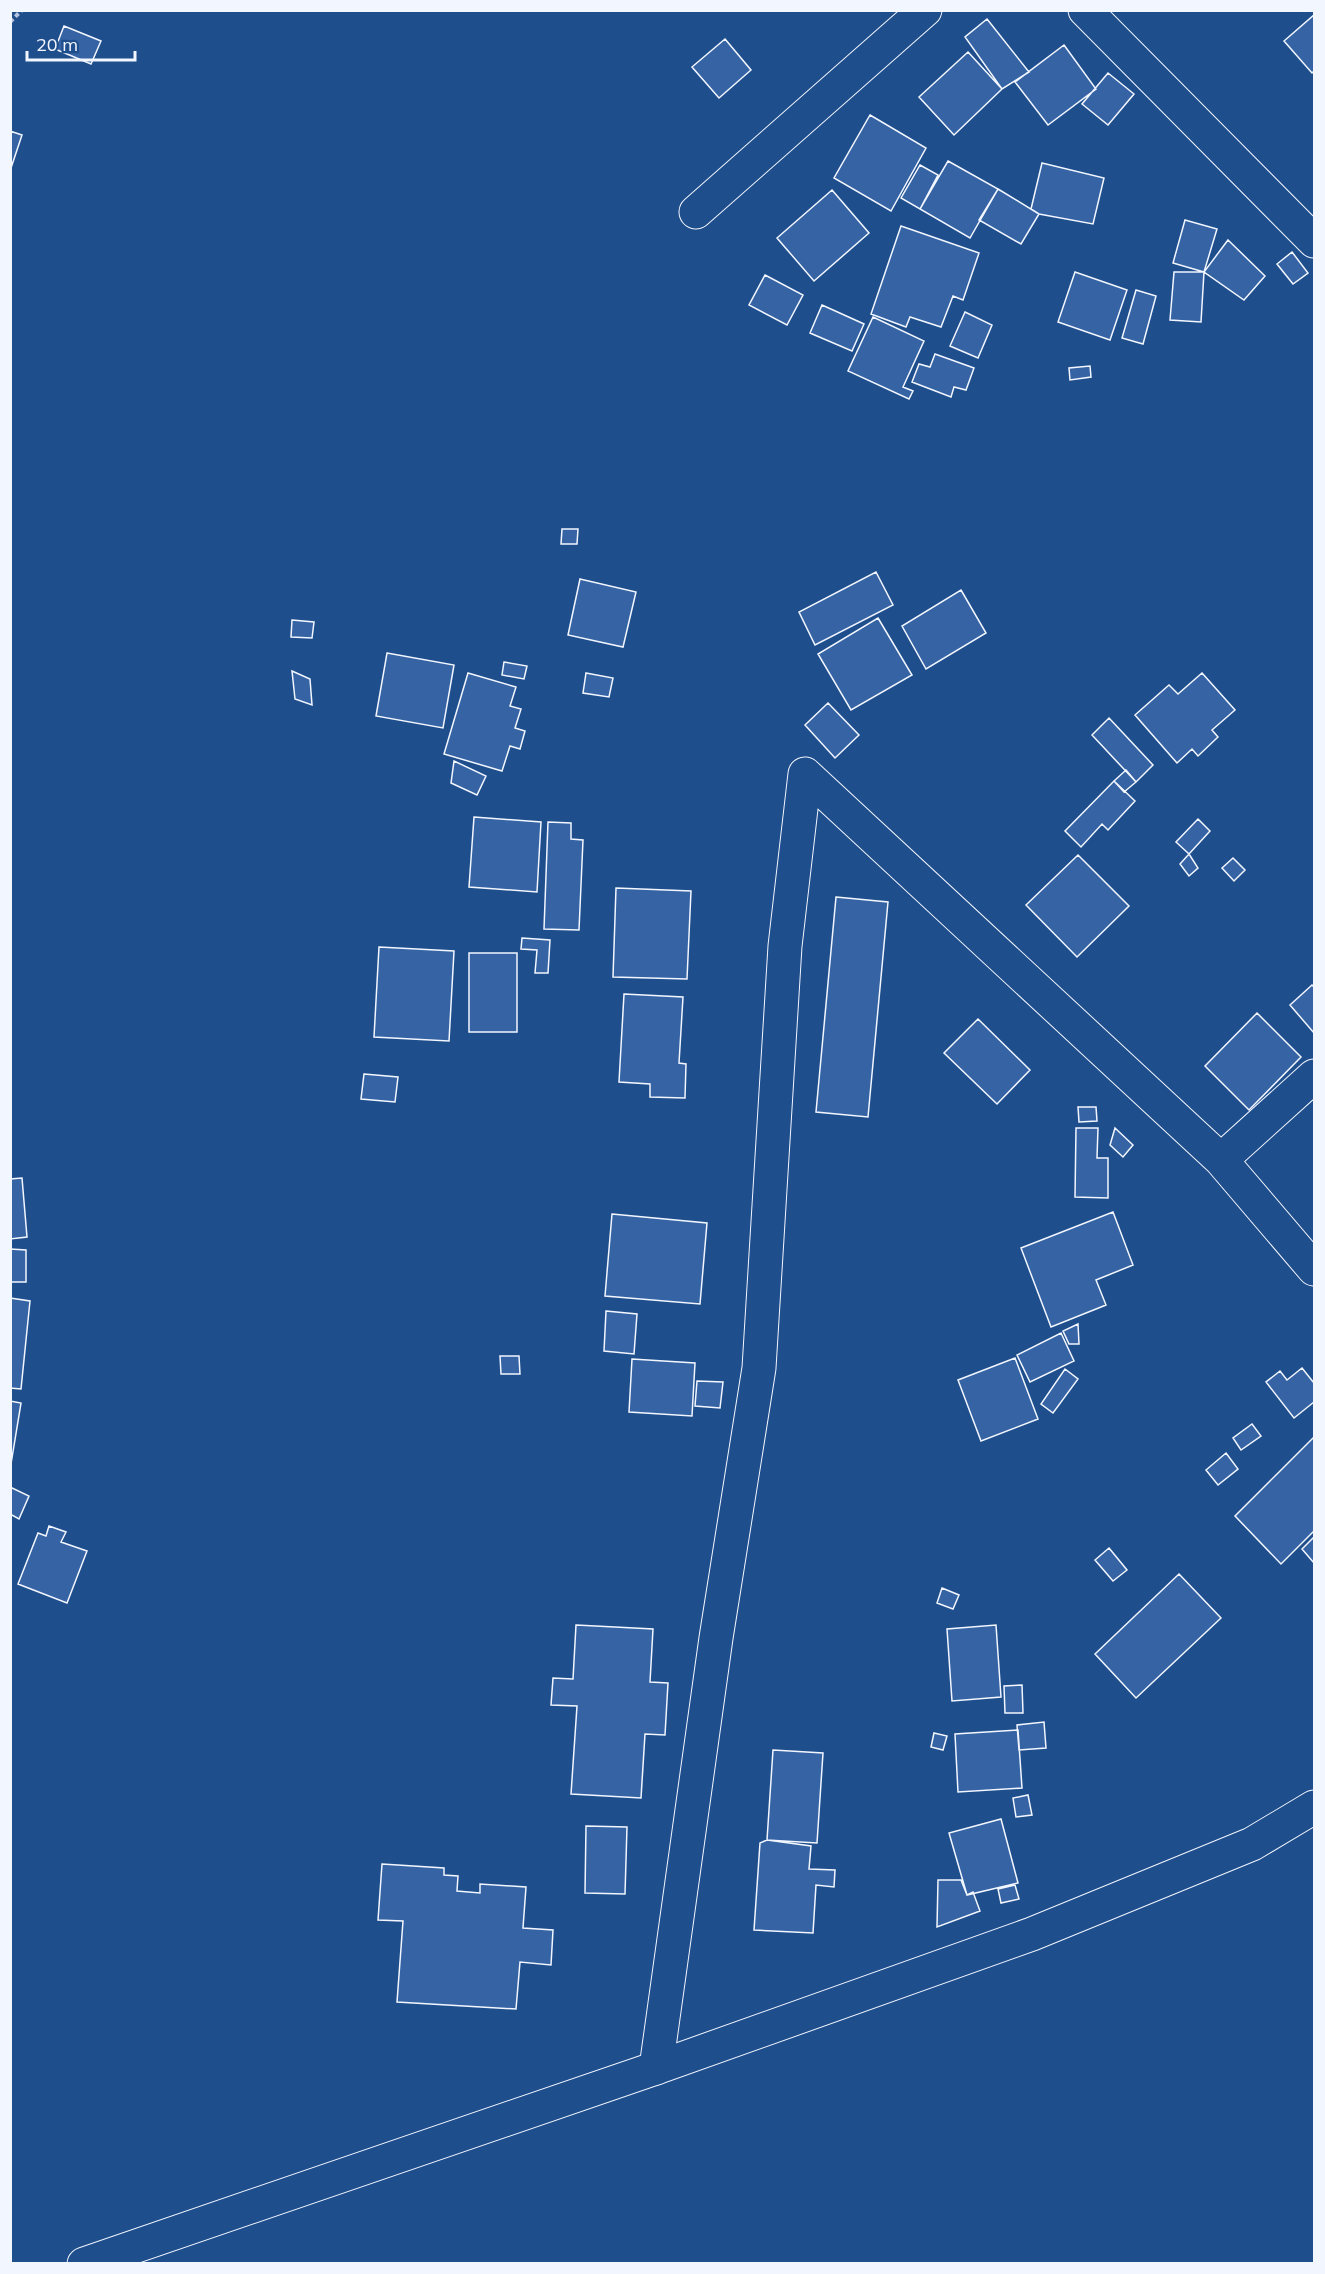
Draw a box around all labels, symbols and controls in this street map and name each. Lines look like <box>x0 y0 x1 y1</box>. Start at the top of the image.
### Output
scale bar <box>27 24 135 62</box>
text: 20 m <box>36 33 78 56</box>

